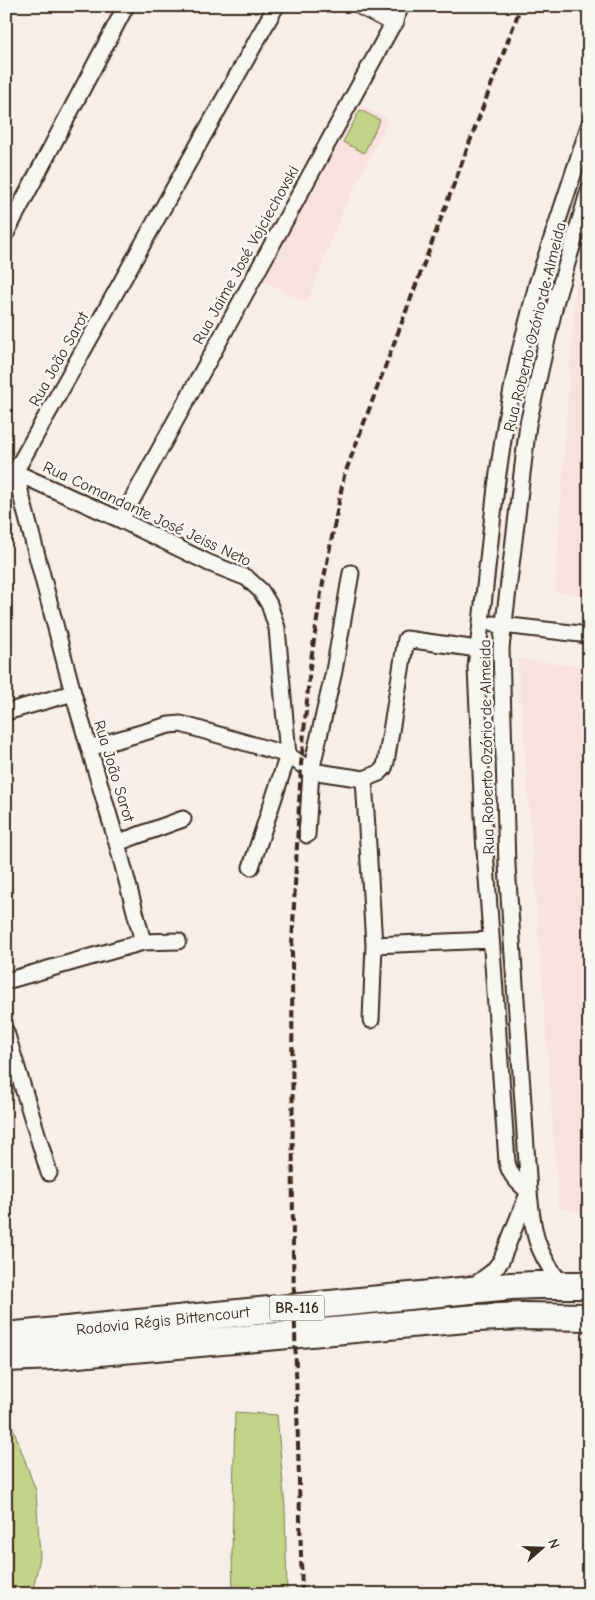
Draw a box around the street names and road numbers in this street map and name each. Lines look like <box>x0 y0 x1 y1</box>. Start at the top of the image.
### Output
street label: Rua Jaime José Vojciechovski <box>189 163 303 347</box>
street label: Rua Roberto Ozório de Almeida <box>500 220 570 434</box>
street label: Rua João Sarot <box>26 308 93 409</box>
street label: Rua Comandante José Jeiss Neto <box>40 458 254 570</box>
street label: Rua Roberto Ozório de Almeida <box>476 639 498 855</box>
street label: Rua João Sarot <box>90 718 138 824</box>
road number: BR-116 <box>270 1296 324 1320</box>
street label: Rodovia Régis Bittencourt <box>75 1303 251 1339</box>

